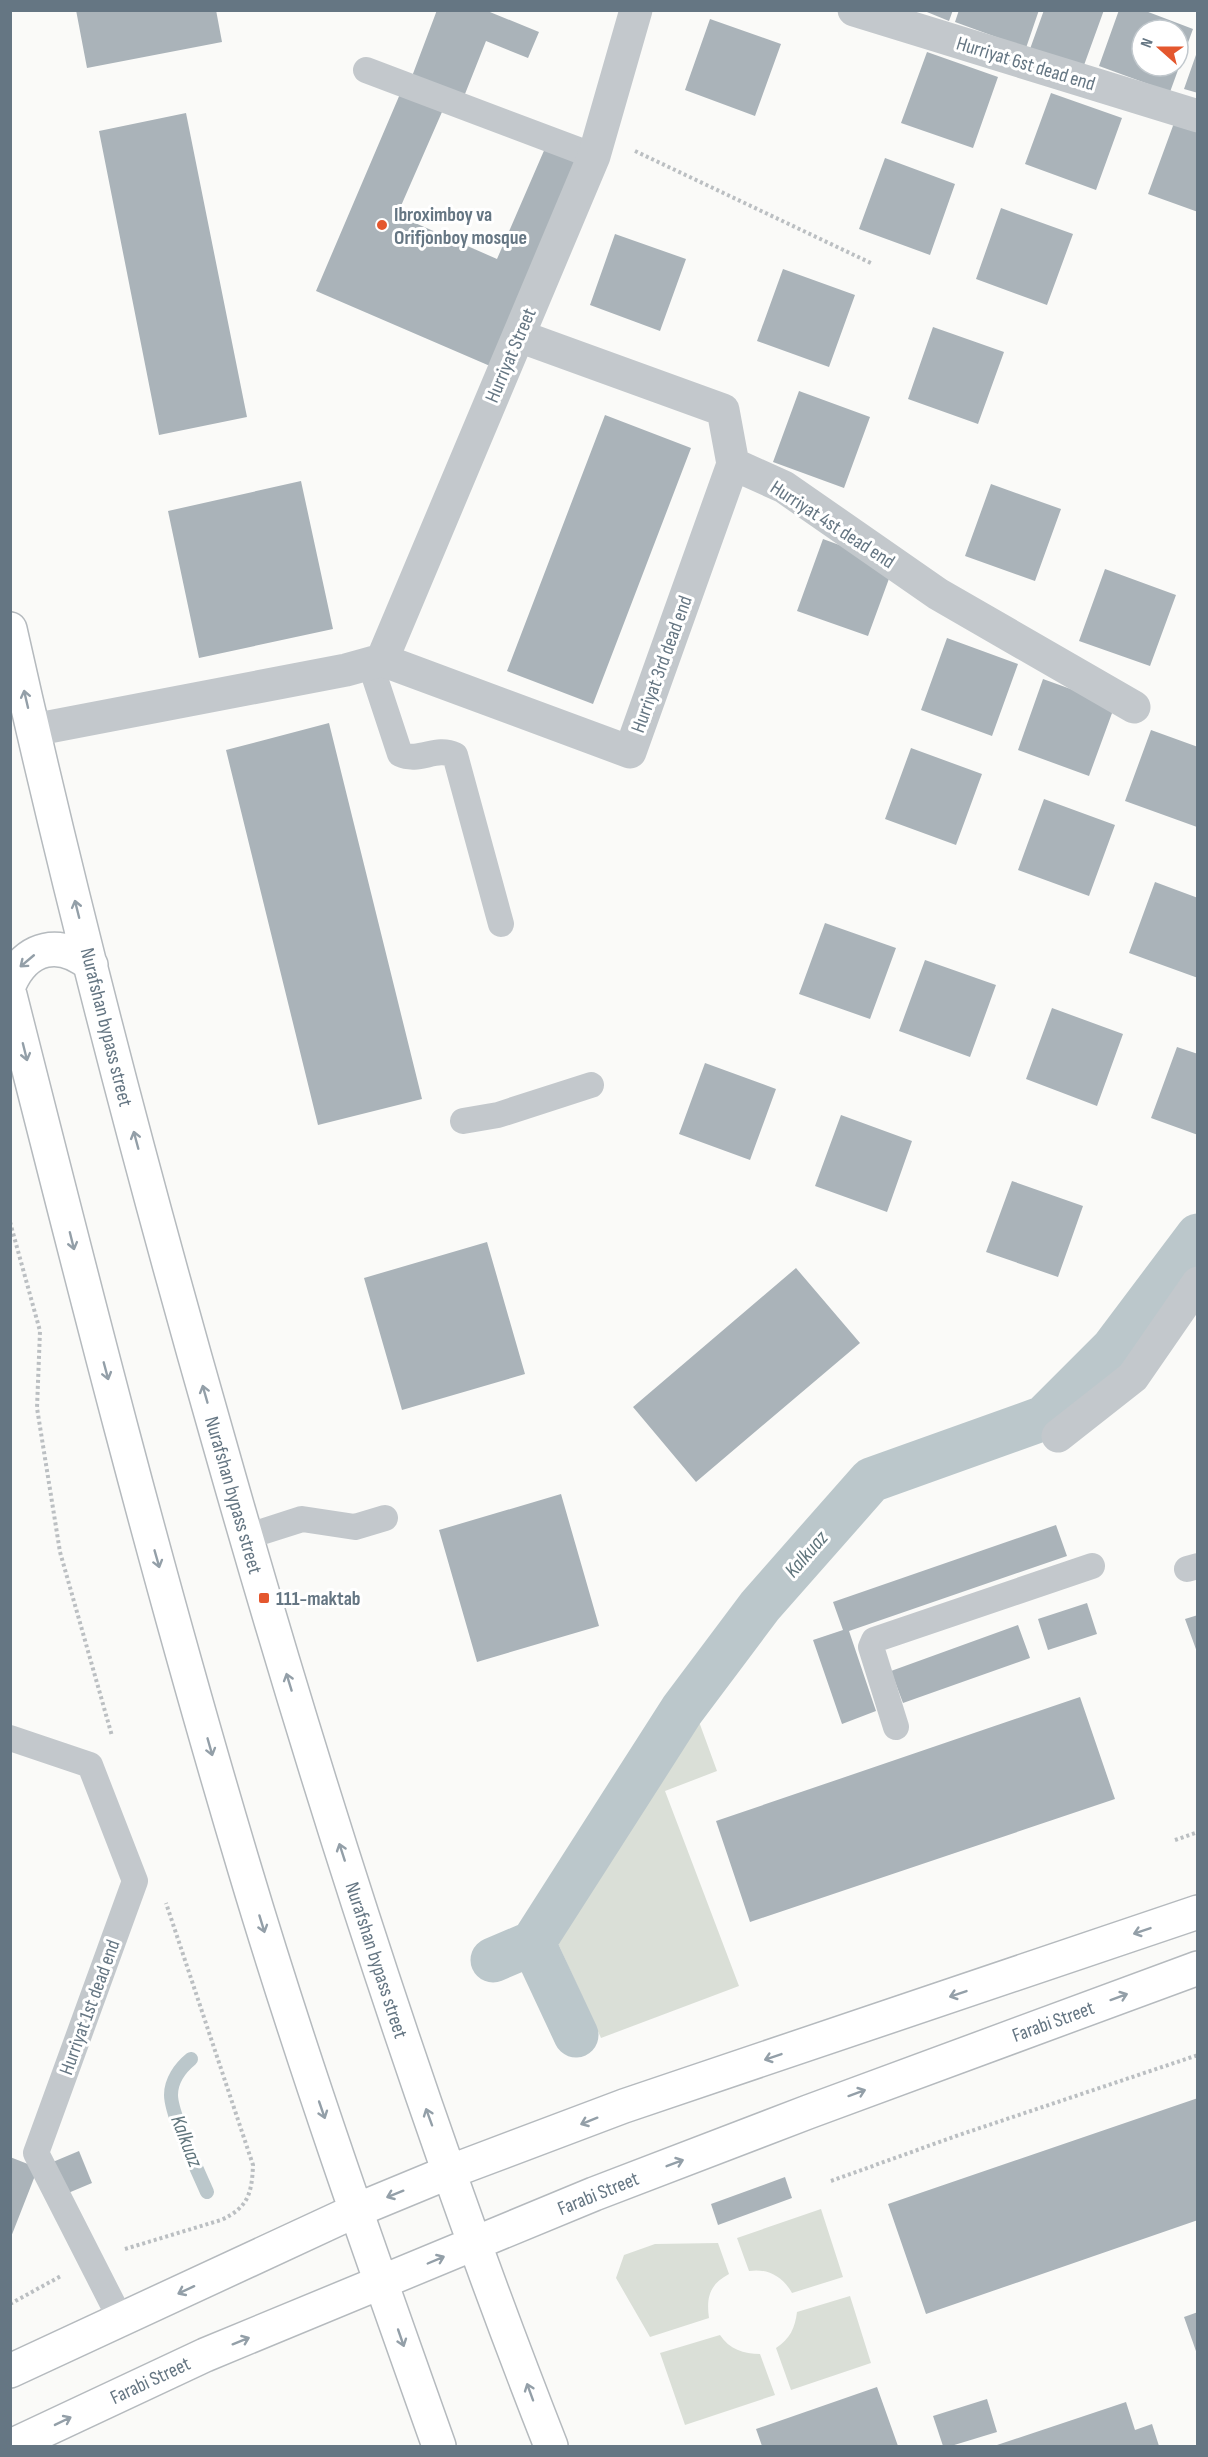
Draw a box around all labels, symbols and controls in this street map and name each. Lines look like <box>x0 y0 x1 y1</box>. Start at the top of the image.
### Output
north arrow <box>1130 18 1190 78</box>
street label: Hurriyat 6st dead end <box>953 31 1098 96</box>
text: N <box>1137 36 1158 51</box>
place label: Ibroximboy va Orifjonboy mosque <box>394 203 527 250</box>
marker: Ibroximboy va Orifjonboy mosque <box>375 218 389 232</box>
street label: Hurriyat Street <box>480 305 542 406</box>
street label: Hurriyat 4st dead end <box>766 476 899 574</box>
street label: Hurriyat 3rd dead end <box>626 593 698 736</box>
one-way arrow <box>20 689 31 709</box>
one-way arrow <box>70 899 82 918</box>
street label: Nurafshan bypass street <box>75 945 137 1109</box>
one-way arrow <box>19 954 35 967</box>
one-way arrow <box>19 1042 31 1061</box>
one-way arrow <box>129 1130 141 1149</box>
one-way arrow <box>67 1231 79 1250</box>
one-way arrow <box>101 1361 112 1380</box>
one-way arrow <box>199 1385 210 1404</box>
street label: Nurafshan bypass street <box>199 1414 267 1577</box>
water label: Kalkuaz <box>779 1525 834 1583</box>
one-way arrow <box>152 1549 163 1568</box>
place label: 111-maktab <box>276 1587 361 1611</box>
marker: 111-maktab <box>257 1591 271 1605</box>
one-way arrow <box>283 1673 294 1692</box>
one-way arrow <box>205 1737 216 1756</box>
one-way arrow <box>336 1843 347 1862</box>
street label: Nurafshan bypass street <box>340 1879 413 2041</box>
one-way arrow <box>257 1914 268 1933</box>
one-way arrow <box>1133 1926 1152 1937</box>
street label: Hurriyat 1st dead end <box>54 1936 126 2078</box>
one-way arrow <box>949 1989 967 2000</box>
one-way arrow <box>1109 1990 1128 2001</box>
street label: Farabi Street <box>1009 1996 1098 2048</box>
one-way arrow <box>764 2052 783 2063</box>
one-way arrow <box>847 2087 866 2098</box>
one-way arrow <box>317 2100 328 2119</box>
one-way arrow <box>423 2108 434 2127</box>
water label: Kalkuaz <box>165 2112 208 2171</box>
one-way arrow <box>580 2116 599 2127</box>
one-way arrow <box>665 2157 684 2168</box>
street label: Farabi Street <box>554 2167 642 2221</box>
one-way arrow <box>386 2189 405 2200</box>
one-way arrow <box>426 2254 445 2265</box>
one-way arrow <box>178 2285 196 2296</box>
one-way arrow <box>396 2328 407 2347</box>
one-way arrow <box>231 2334 250 2345</box>
street label: Farabi Street <box>107 2352 194 2410</box>
one-way arrow <box>523 2383 534 2402</box>
one-way arrow <box>54 2414 72 2426</box>

